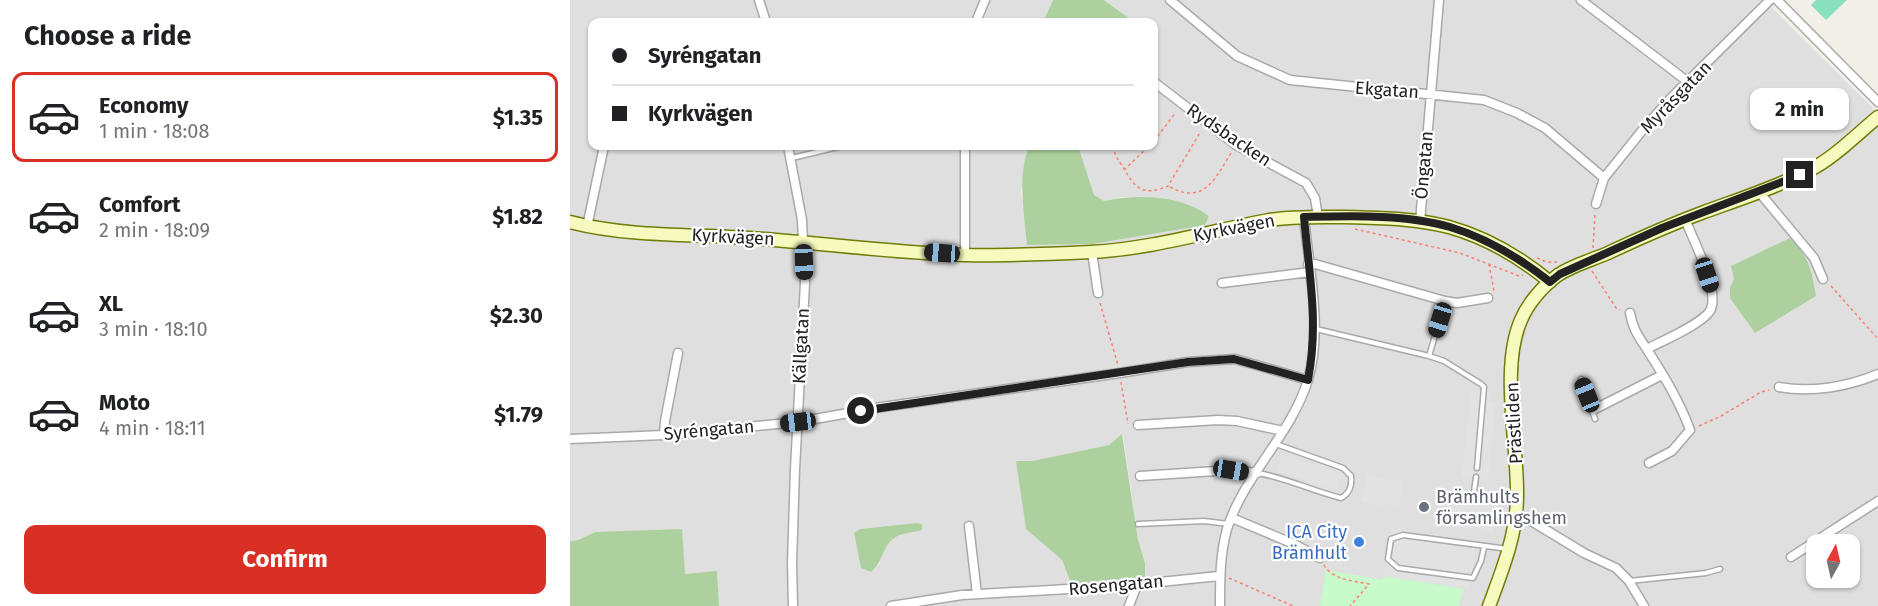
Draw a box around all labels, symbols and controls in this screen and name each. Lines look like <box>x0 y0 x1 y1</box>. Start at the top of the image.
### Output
text: Choose a ride <box>24 20 191 52</box>
text: Syréngatan <box>648 42 761 69</box>
street label: Myråsgatan <box>1636 56 1716 138</box>
street label: Ekgatan <box>1354 77 1420 103</box>
callout: 2 min <box>1750 88 1850 130</box>
icon: car <box>27 90 81 144</box>
text: Economy <box>99 92 188 119</box>
text: 2 min <box>1775 97 1824 121</box>
street label: Rydsbacken <box>1183 99 1275 171</box>
text: Kyrkvägen <box>648 100 753 127</box>
text: $1.35 <box>493 104 543 131</box>
text: 1 min · 18:08 <box>99 119 210 143</box>
street label: Öngatan <box>1410 130 1438 200</box>
route end <box>1786 161 1813 188</box>
icon: car <box>27 189 81 243</box>
text: Comfort <box>99 191 180 218</box>
text: $1.82 <box>492 203 543 230</box>
street label: Kyrkvägen <box>1191 209 1277 247</box>
text: 2 min · 18:09 <box>99 218 210 242</box>
street label: Kyrkvägen <box>691 224 775 250</box>
car <box>923 243 961 263</box>
car <box>794 244 814 280</box>
car <box>1693 255 1721 295</box>
icon: car <box>27 288 81 342</box>
text: XL <box>99 290 123 317</box>
car <box>1426 300 1454 340</box>
text: $2.30 <box>490 302 543 329</box>
street label: Källgatan <box>788 307 814 385</box>
text: 3 min · 18:10 <box>99 317 208 341</box>
car <box>1572 375 1602 415</box>
street label: Prästliden <box>1501 381 1527 465</box>
icon: car <box>27 387 81 441</box>
text: Moto <box>99 389 150 416</box>
route start <box>847 397 874 424</box>
text: $1.79 <box>494 401 543 428</box>
car <box>779 411 817 433</box>
street label: Syréngatan <box>663 415 755 445</box>
text: 4 min · 18:11 <box>99 416 206 440</box>
car <box>1212 458 1250 482</box>
place label: Brämhults församlingshem <box>1436 486 1567 529</box>
marker: Brämhults församlingshem <box>1417 500 1431 514</box>
place label: ICA City Brämhult <box>1272 521 1347 564</box>
button: Confirm <box>24 525 546 594</box>
north arrow <box>1806 534 1860 588</box>
map controls <box>1806 534 1860 588</box>
marker: ICA City Brämhult <box>1352 535 1366 549</box>
street label: Rosengatan <box>1068 570 1164 600</box>

